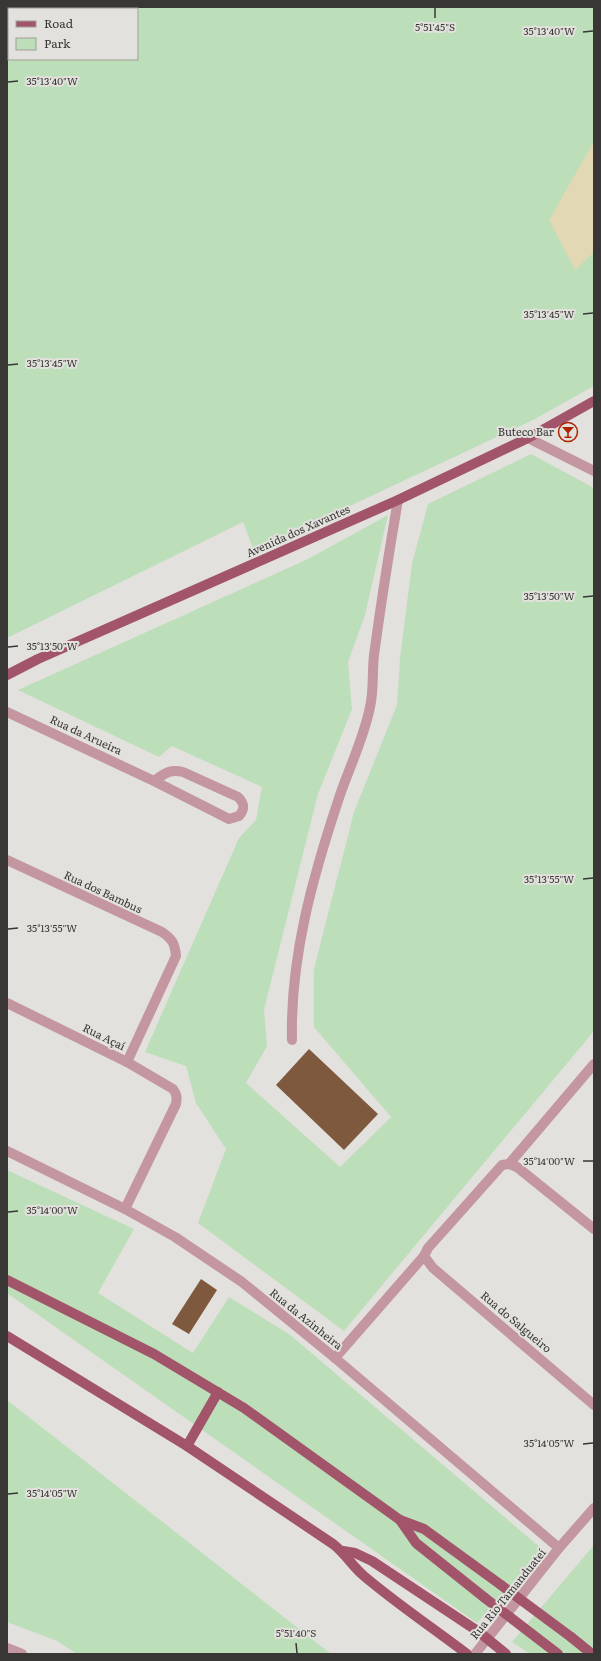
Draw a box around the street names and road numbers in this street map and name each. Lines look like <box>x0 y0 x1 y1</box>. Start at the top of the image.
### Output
street label: Avenida dos Xavantes <box>243 500 352 560</box>
street label: Rua da Arueira <box>48 710 125 758</box>
street label: Rua dos Bambus <box>62 866 145 916</box>
street label: Rua Açaí <box>80 1019 129 1053</box>
street label: Rua da Azinheira <box>267 1284 347 1353</box>
street label: Rua do Salgueiro <box>478 1287 555 1356</box>
street label: Rua Rio Tamanduateí <box>466 1544 549 1642</box>

